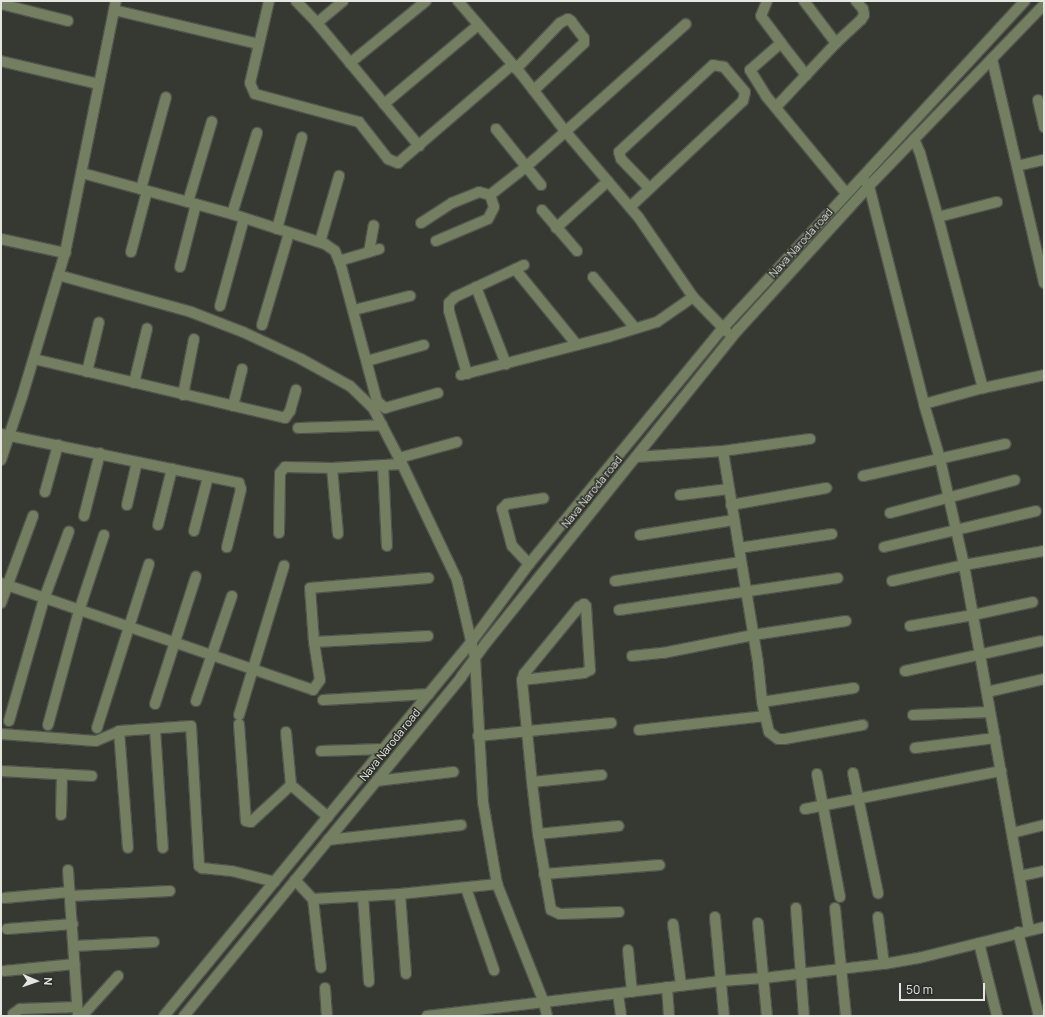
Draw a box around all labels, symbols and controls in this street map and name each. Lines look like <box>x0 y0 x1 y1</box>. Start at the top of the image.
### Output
street label: Nava Naroda road <box>766 206 836 280</box>
street label: Nava Naroda road <box>559 453 625 531</box>
street label: Nava Naroda road <box>357 706 423 784</box>
north arrow <box>16 961 56 1001</box>
scale bar <box>901 975 987 1001</box>
text: N <box>41 977 56 986</box>
text: 50 m <box>906 981 933 998</box>

